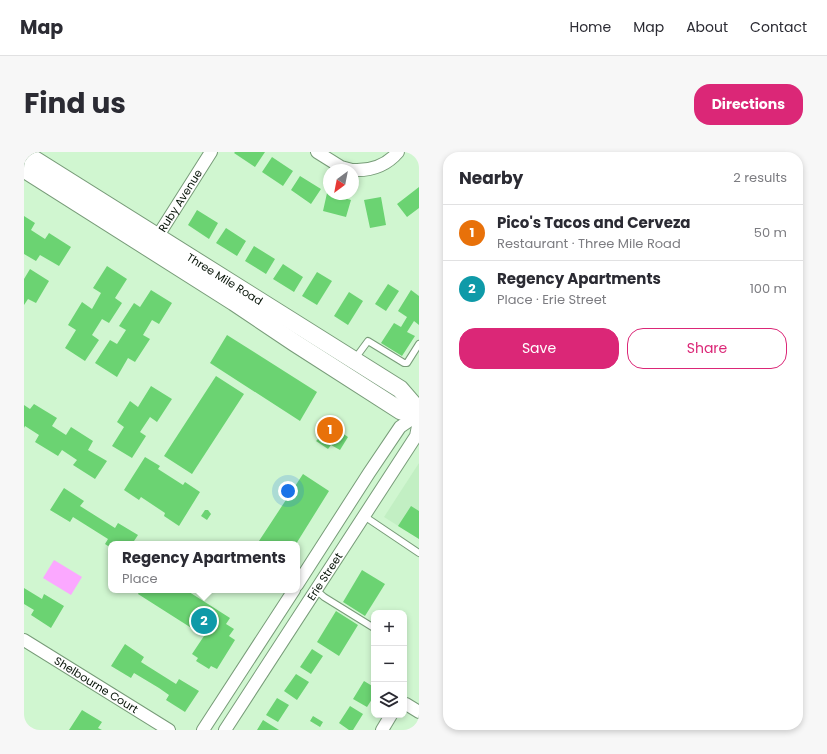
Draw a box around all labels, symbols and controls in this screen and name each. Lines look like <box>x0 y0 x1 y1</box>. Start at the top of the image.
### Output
text: Map <box>20 14 63 41</box>
text: Home <box>569 17 611 37</box>
text: Map <box>633 17 664 37</box>
text: About <box>686 17 728 37</box>
text: Contact <box>750 17 807 37</box>
text: Find us <box>24 84 126 123</box>
button: Directions <box>694 84 803 125</box>
north arrow <box>323 164 359 200</box>
street label: Ruby Avenue <box>154 166 206 235</box>
text: Nearby <box>459 166 523 190</box>
text: 2 results <box>733 168 787 187</box>
text: Pico's Tacos and Cerveza <box>497 212 691 233</box>
text: 1 <box>470 223 474 242</box>
text: 50 m <box>754 223 787 242</box>
text: Restaurant · Three Mile Road <box>497 234 681 253</box>
street label: Three Mile Road <box>184 249 266 309</box>
text: Regency Apartments <box>497 268 661 289</box>
text: 2 <box>468 279 476 298</box>
text: 100 m <box>750 279 787 298</box>
text: Place · Erie Street <box>497 290 606 309</box>
button: Save <box>459 328 619 369</box>
button: Share <box>627 328 787 369</box>
pin: 1 <box>317 415 343 445</box>
your location <box>278 481 298 501</box>
popup <box>108 541 300 593</box>
text: Regency Apartments <box>122 547 286 568</box>
street label: Erie Street <box>303 549 346 604</box>
text: Place <box>122 569 158 588</box>
pin: 2 <box>191 606 217 636</box>
map controls <box>371 610 407 718</box>
button: + <box>371 610 407 646</box>
button: − <box>371 646 407 682</box>
street label: Shelbourne Court <box>51 653 141 717</box>
button: layers <box>371 682 407 718</box>

